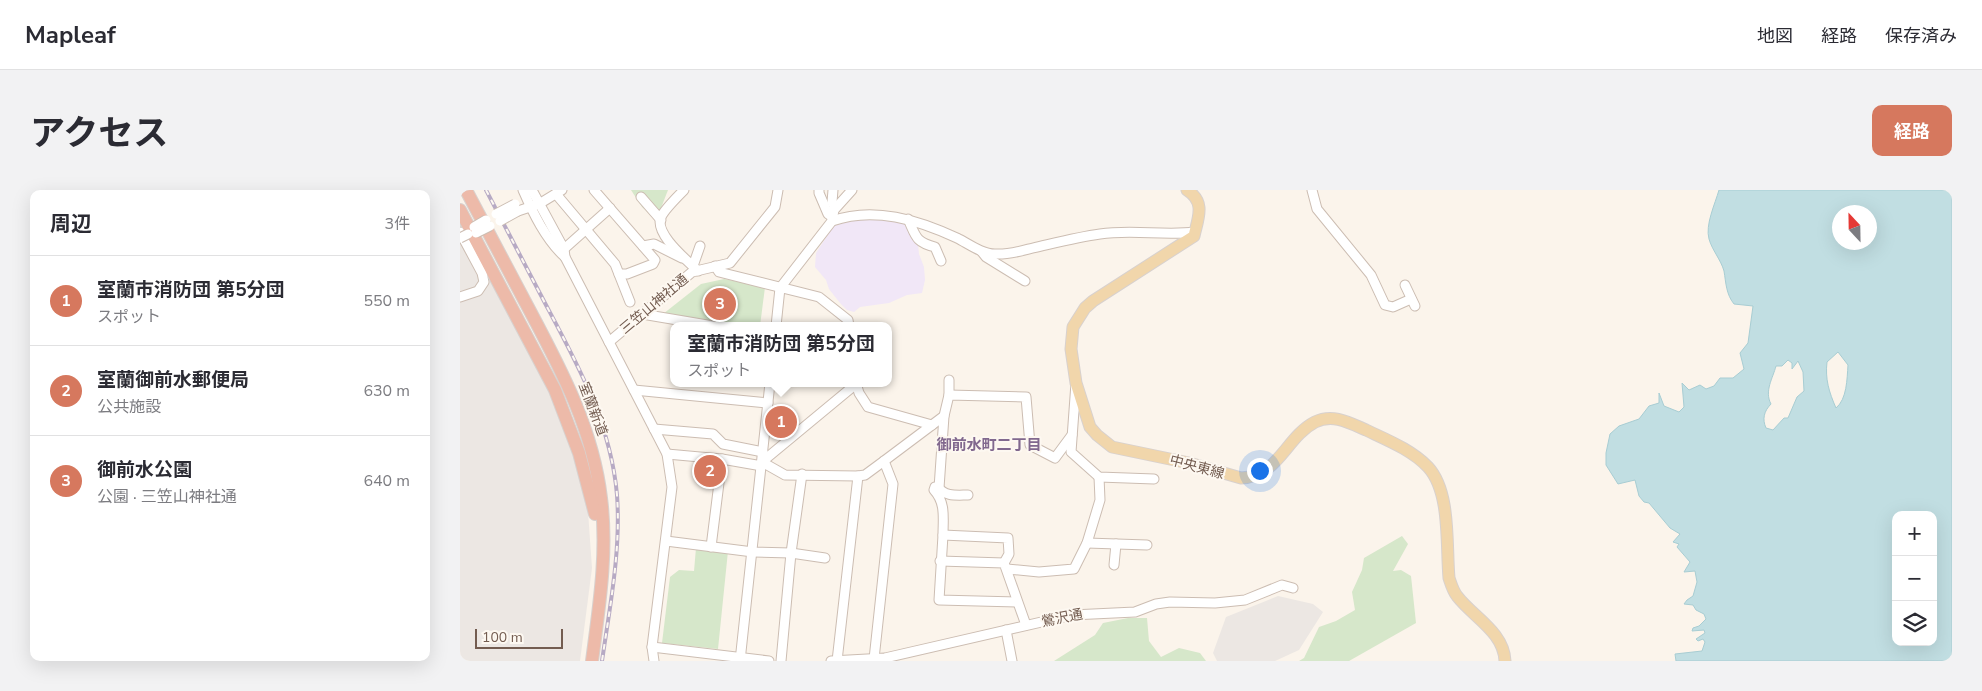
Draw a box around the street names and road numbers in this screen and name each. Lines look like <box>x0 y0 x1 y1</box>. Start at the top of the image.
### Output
street label: 三笠山神社通 <box>616 270 692 338</box>
street label: 室蘭新道 <box>574 379 612 439</box>
street label: 中央東線 <box>1167 451 1227 483</box>
street label: 鶯沢通 <box>1040 605 1084 631</box>

